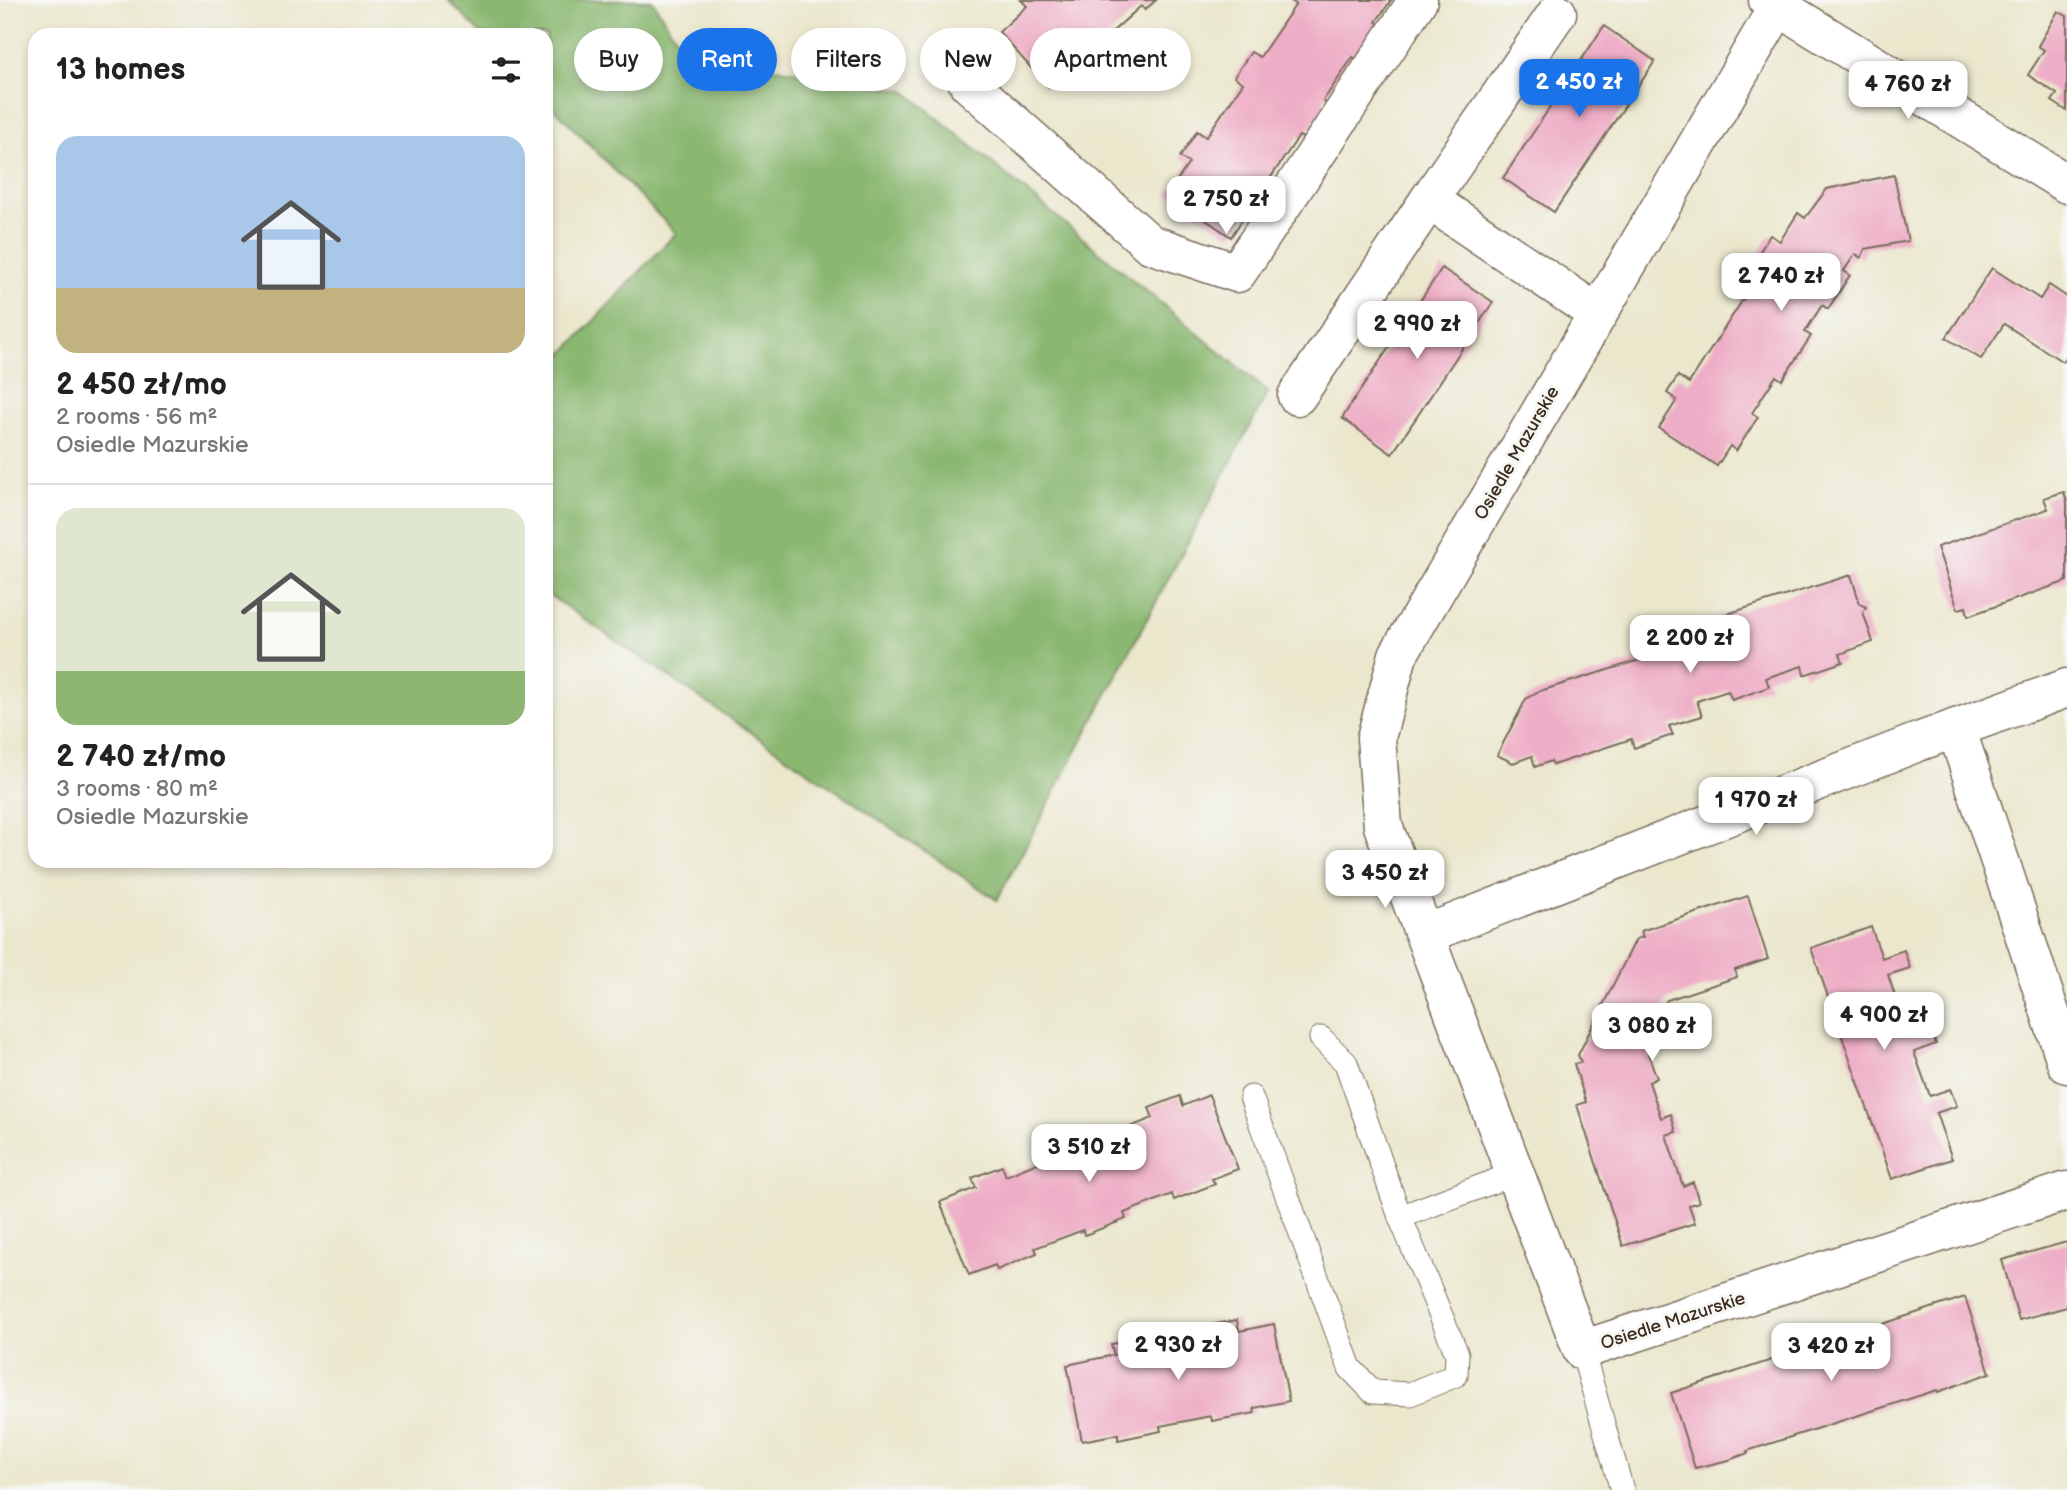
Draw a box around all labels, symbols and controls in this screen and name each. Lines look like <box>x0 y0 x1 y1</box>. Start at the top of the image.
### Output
chip: Buy <box>574 28 663 91</box>
chip: Rent <box>677 28 777 91</box>
chip: Filters <box>791 28 906 91</box>
chip: New <box>920 28 1016 91</box>
chip: Apartment <box>1030 28 1191 91</box>
icon: filters <box>487 51 525 89</box>
text: 13 homes <box>56 52 185 88</box>
pin: 2 450 zł <box>1507 60 1651 119</box>
pin: 4 760 zł <box>1836 61 1980 121</box>
text: 2 450 zł <box>1535 68 1623 96</box>
text: 4 760 zł <box>1865 70 1951 98</box>
pin: 2 750 zł <box>1154 176 1298 236</box>
icon: home <box>228 182 354 308</box>
text: 2 750 zł <box>1183 185 1269 213</box>
pin: 2 740 zł <box>1709 254 1853 313</box>
text: 2 740 zł <box>1738 262 1824 290</box>
pin: 2 990 zł <box>1345 302 1489 361</box>
text: 2 990 zł <box>1373 310 1461 338</box>
text: 2 450 zł/mo <box>56 367 227 403</box>
street label: Osiedle Mazurskie <box>1470 382 1564 524</box>
text: 2 rooms · 56 m² <box>56 403 218 431</box>
text: Osiedle Mazurskie <box>56 431 249 459</box>
icon: home <box>228 554 354 680</box>
pin: 2 200 zł <box>1618 616 1762 675</box>
text: 2 200 zł <box>1646 624 1734 652</box>
text: 2 740 zł/mo <box>56 739 226 775</box>
text: 3 rooms · 80 m² <box>56 775 218 803</box>
pin: 1 970 zł <box>1684 778 1828 837</box>
text: 1 970 zł <box>1715 786 1797 814</box>
text: Osiedle Mazurskie <box>56 803 249 831</box>
pin: 3 450 zł <box>1313 850 1457 910</box>
text: 3 450 zł <box>1341 859 1429 887</box>
pin: 4 900 zł <box>1812 992 1956 1052</box>
text: 4 900 zł <box>1840 1001 1928 1029</box>
pin: 3 080 zł <box>1580 1004 1724 1063</box>
text: 3 080 zł <box>1608 1012 1696 1040</box>
pin: 3 510 zł <box>1017 1124 1161 1184</box>
text: 3 510 zł <box>1047 1133 1131 1161</box>
street label: Osiedle Mazurskie <box>1598 1288 1748 1354</box>
pin: 2 930 zł <box>1106 1322 1250 1382</box>
pin: 3 420 zł <box>1759 1324 1903 1383</box>
text: 2 930 zł <box>1134 1331 1222 1359</box>
text: 3 420 zł <box>1787 1332 1875 1360</box>

